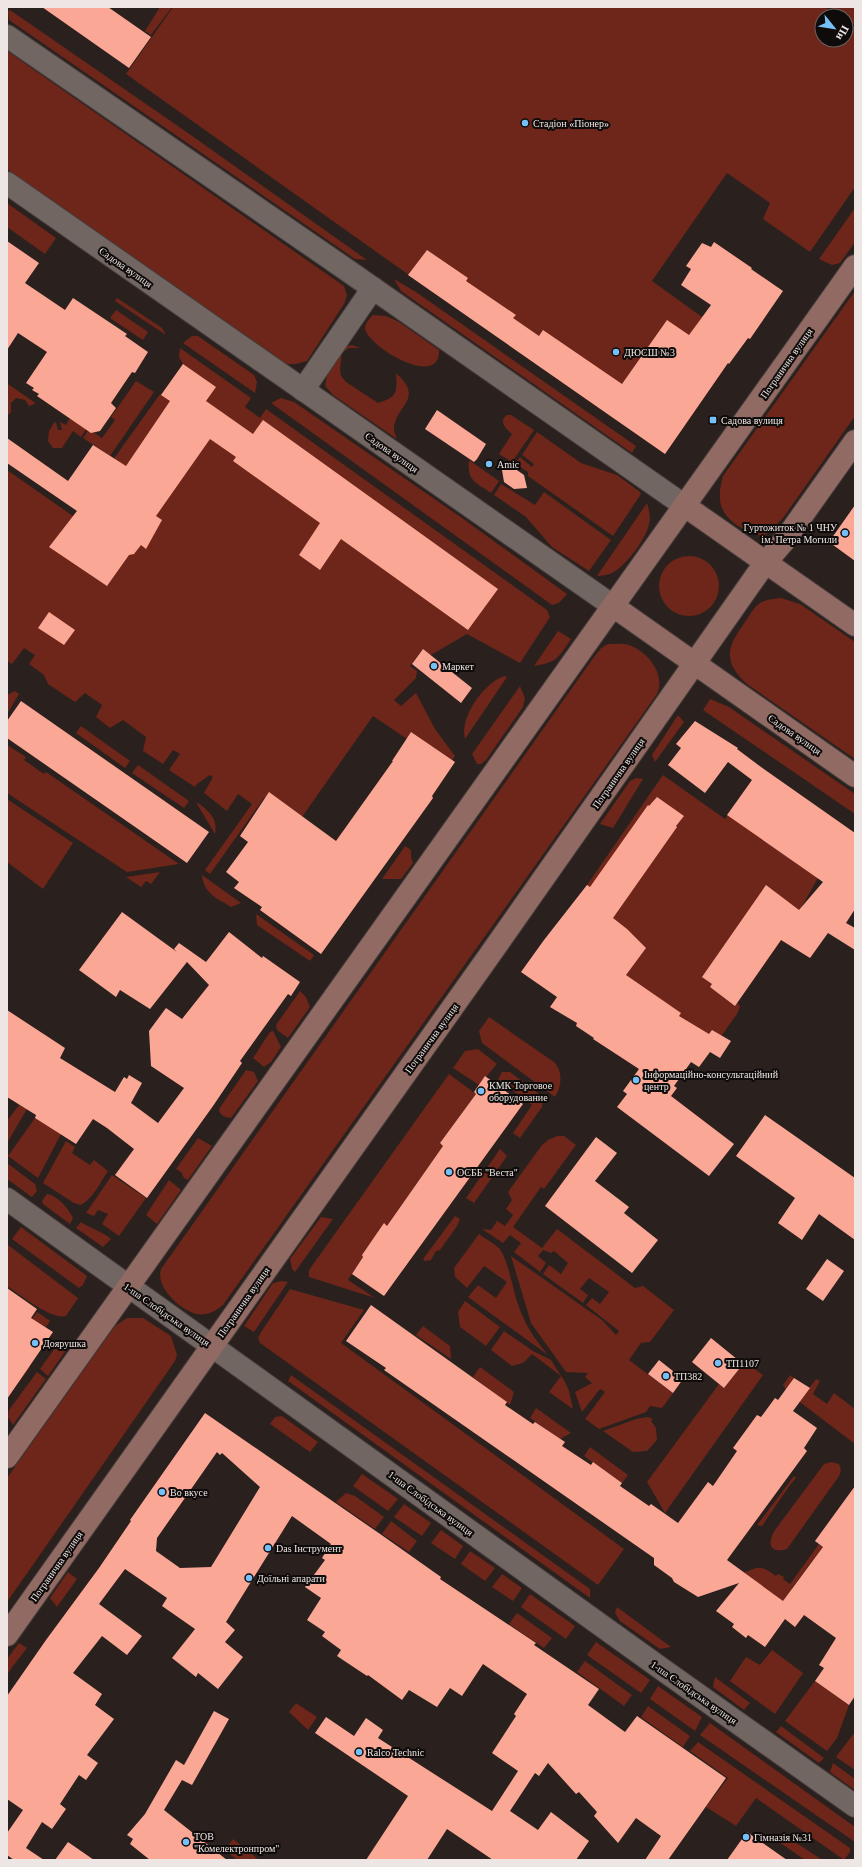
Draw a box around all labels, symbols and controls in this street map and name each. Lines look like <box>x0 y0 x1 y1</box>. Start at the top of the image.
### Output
north arrow <box>814 8 854 48</box>
text: Пн <box>833 24 852 43</box>
marker: Стадіон «Піонер» <box>520 118 530 128</box>
place label: Стадіон «Піонер» <box>533 118 609 129</box>
street label: Садова вулиця <box>97 245 155 290</box>
street label: Погранична вулиця <box>758 326 815 400</box>
marker: ДЮСШ №3 <box>611 347 621 357</box>
place label: ДЮСШ №3 <box>624 347 675 358</box>
marker: Садова вулиця <box>708 415 718 425</box>
place label: Садова вулиця <box>721 415 783 426</box>
street label: Садова вулиця <box>363 430 421 475</box>
marker: Amic <box>484 459 494 469</box>
place label: Amic <box>497 459 520 470</box>
place label: Гуртожиток № 1 ЧНУ ім. Петра Могили <box>744 522 838 545</box>
marker: Гуртожиток № 1 ЧНУ ім. Петра Могили <box>840 528 850 538</box>
marker: Маркет <box>429 661 439 671</box>
place label: Маркет <box>442 661 474 672</box>
street label: Садова вулиця <box>766 712 824 757</box>
street label: Погранична вулиця <box>590 736 647 810</box>
street label: Погранична вулиця <box>403 1001 460 1075</box>
place label: Інформаційно-консультаційний центр <box>644 1069 779 1092</box>
marker: Інформаційно-консультаційний центр <box>631 1075 641 1085</box>
place label: КМК Торговое оборудование <box>489 1080 553 1103</box>
marker: КМК Торговое оборудование <box>476 1086 486 1096</box>
marker: ОСББ "Веста" <box>444 1167 454 1177</box>
place label: ОСББ "Веста" <box>457 1167 518 1178</box>
street label: Погранична вулиця <box>215 1265 272 1339</box>
street label: 1-ша Слобідська вулиця <box>122 1281 212 1349</box>
marker: Доярушка <box>30 1338 40 1348</box>
place label: Доярушка <box>43 1338 87 1349</box>
marker: ТП1107 <box>713 1358 723 1368</box>
place label: ТП1107 <box>726 1358 759 1369</box>
marker: ТП382 <box>661 1371 671 1381</box>
place label: ТП382 <box>674 1371 702 1382</box>
street label: 1-ша Слобідська вулиця <box>386 1469 476 1538</box>
marker: Во вкусе <box>157 1487 167 1497</box>
place label: Во вкусе <box>170 1487 208 1498</box>
street label: Погранична вулиця <box>28 1529 85 1603</box>
marker: Das Інструмент <box>263 1543 273 1553</box>
place label: Das Інструмент <box>276 1543 343 1554</box>
marker: Доїльні апарати <box>244 1573 254 1583</box>
place label: Доїльні апарати <box>257 1573 325 1584</box>
street label: 1-ша Слобідська вулиця <box>649 1659 739 1727</box>
marker: Ralco Technic <box>354 1747 364 1757</box>
place label: Ralco Technic <box>367 1747 425 1758</box>
place label: ТОВ "Комелектронпром" <box>194 1831 279 1854</box>
marker: Гімназія №31 <box>741 1832 751 1842</box>
place label: Гімназія №31 <box>754 1832 812 1843</box>
marker: ТОВ "Комелектронпром" <box>181 1837 191 1847</box>

